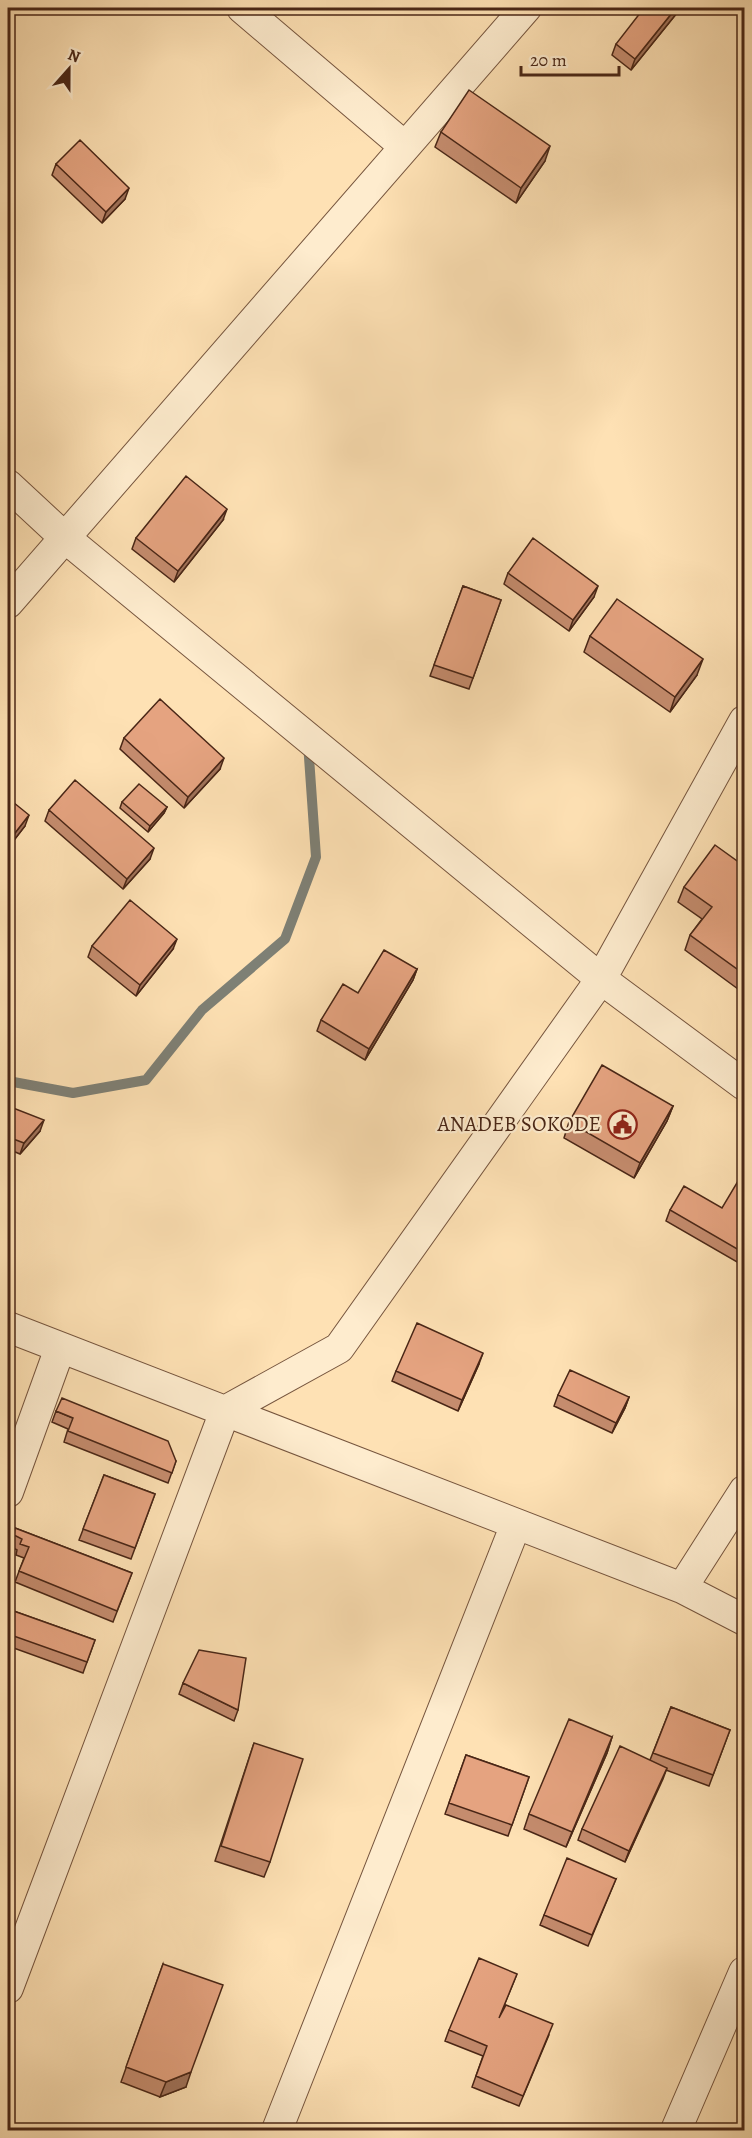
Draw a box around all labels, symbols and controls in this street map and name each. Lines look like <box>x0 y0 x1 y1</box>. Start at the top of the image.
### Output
north arrow <box>39 39 99 99</box>
scale bar <box>521 39 618 77</box>
text: N <box>65 44 84 68</box>
text: 20 m <box>530 48 567 72</box>
public building icon: ANADEB SOKODE <box>606 1108 638 1140</box>
place label: ANADEB SOKODE <box>437 1110 601 1138</box>

